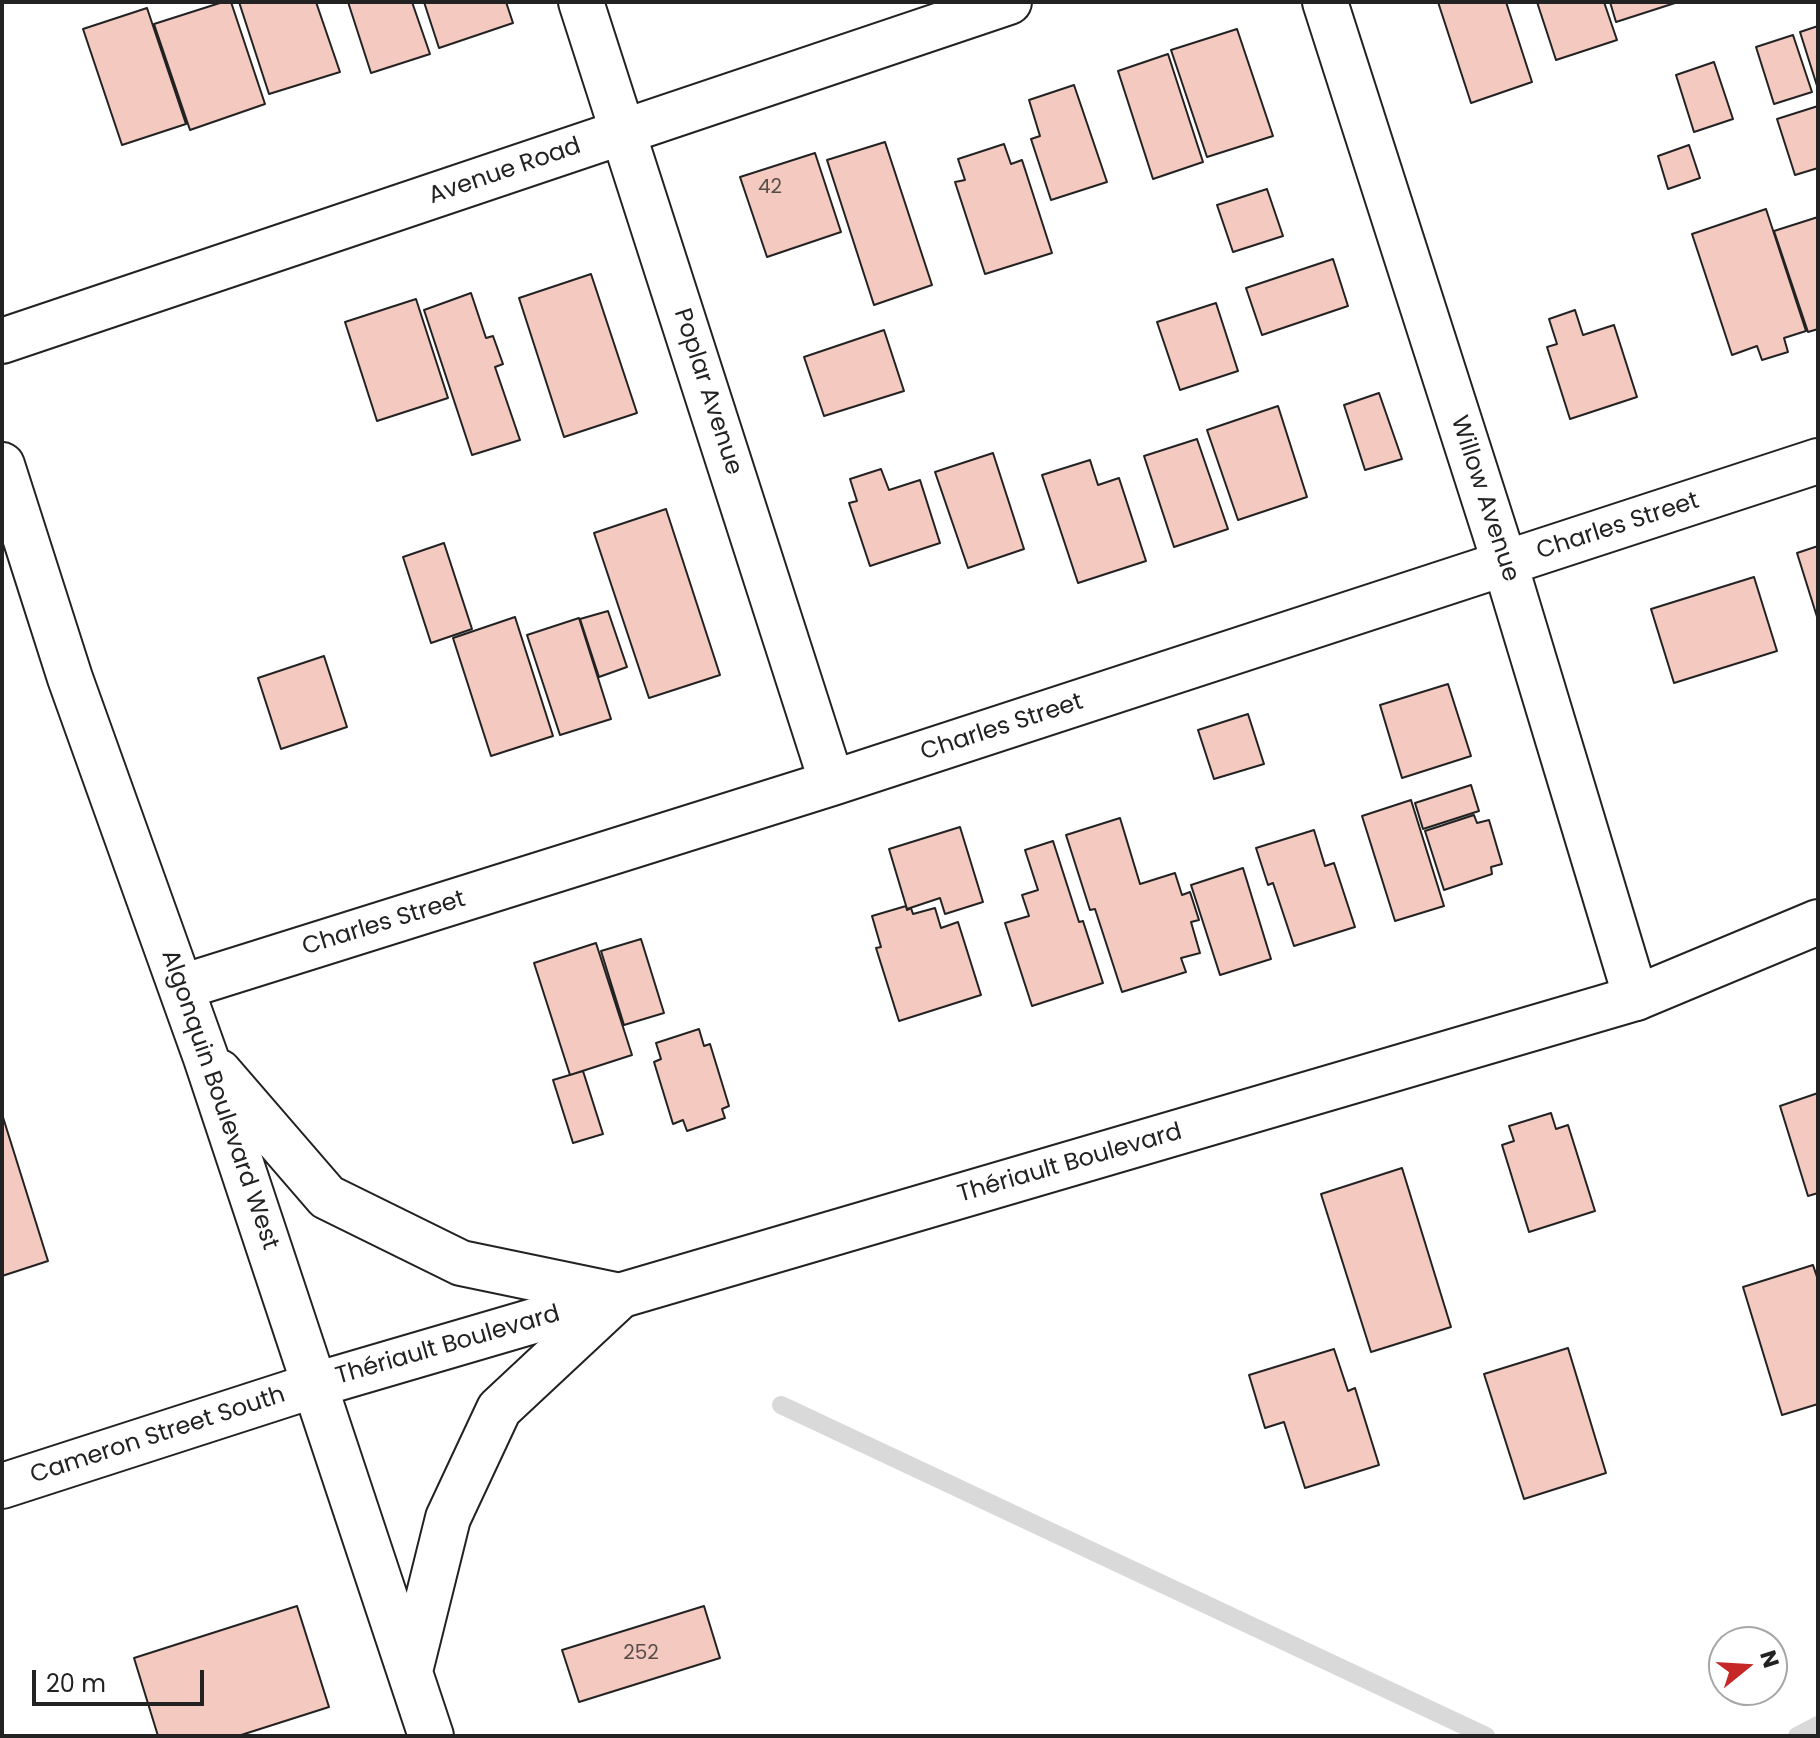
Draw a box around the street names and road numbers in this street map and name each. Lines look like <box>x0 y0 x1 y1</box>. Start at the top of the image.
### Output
street label: Avenue Road <box>425 133 585 211</box>
street label: Poplar Avenue <box>667 305 747 479</box>
street label: Willow Avenue <box>1444 412 1524 586</box>
street label: Charles Street <box>1533 487 1703 567</box>
street label: Charles Street <box>917 688 1087 768</box>
street label: Charles Street <box>299 886 469 962</box>
street label: Algonquin Boulevard West <box>154 946 284 1254</box>
street label: Thériault Boulevard <box>955 1118 1185 1210</box>
street label: Thériault Boulevard <box>333 1300 563 1392</box>
street label: Cameron Street South <box>27 1381 289 1491</box>

